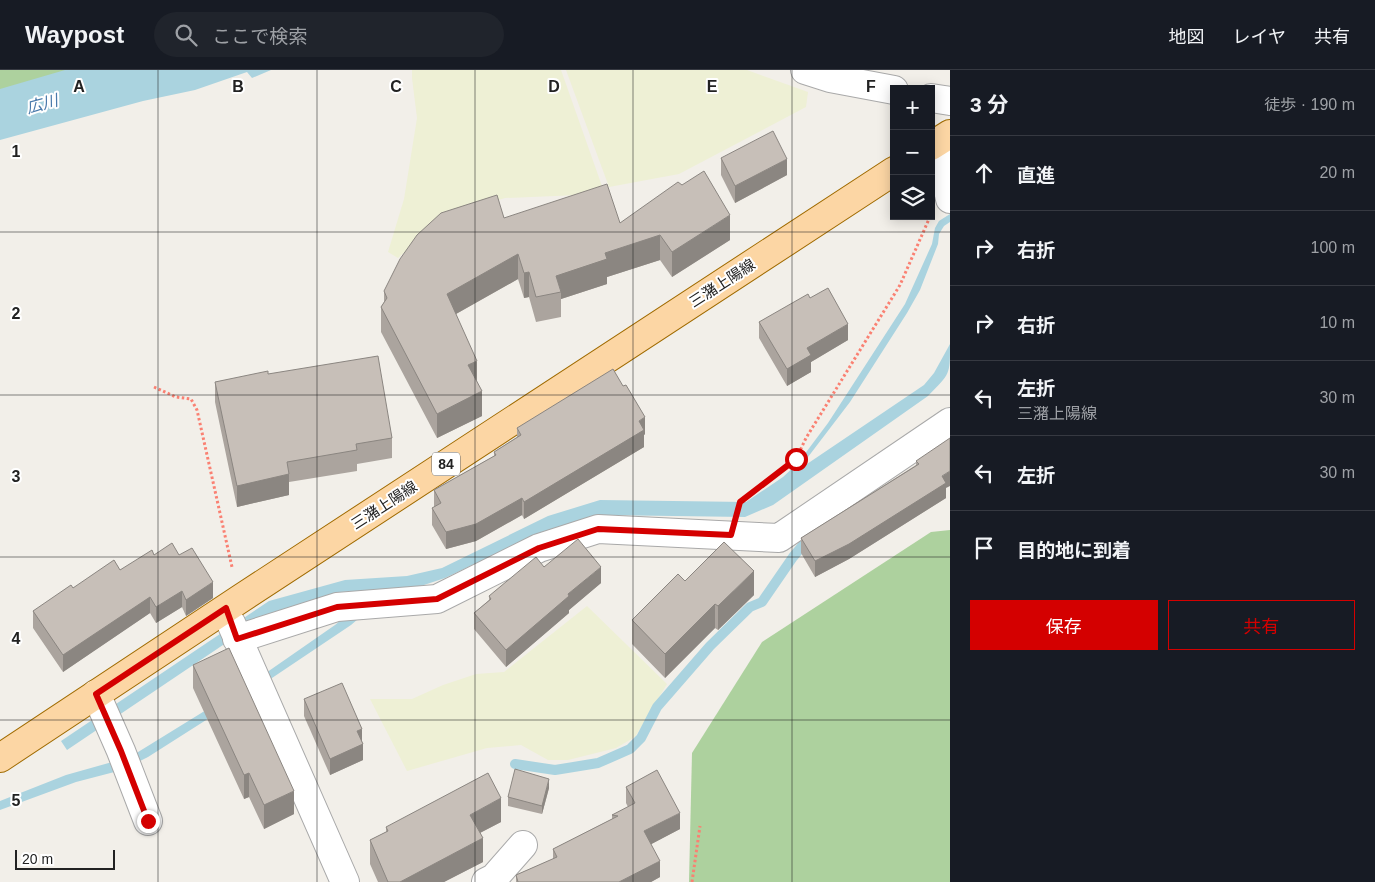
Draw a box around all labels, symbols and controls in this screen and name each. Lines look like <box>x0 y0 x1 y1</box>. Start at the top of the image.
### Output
search box <box>154 12 504 57</box>
text: Waypost <box>25 21 124 48</box>
icon: search <box>172 21 200 49</box>
text: ここで検索 <box>212 26 307 47</box>
text: 地図 <box>1169 27 1205 47</box>
text: レイヤ <box>1233 27 1286 47</box>
text: 共有 <box>1314 27 1350 47</box>
text: A <box>73 78 85 95</box>
text: B <box>232 78 244 95</box>
text: C <box>390 78 402 95</box>
text: D <box>548 78 560 95</box>
text: E <box>707 78 718 95</box>
text: F <box>866 78 876 95</box>
map controls <box>890 85 935 220</box>
button: + <box>890 85 935 130</box>
water label: 広川 <box>24 91 62 116</box>
text: 3 分 <box>970 93 1009 116</box>
text: 徒歩 · 190 m <box>1264 96 1355 113</box>
button: − <box>890 130 935 175</box>
text: 1 <box>12 143 21 160</box>
icon: ahead <box>970 159 998 187</box>
text: 20 m <box>1319 164 1355 181</box>
text: 直進 <box>1017 165 1055 186</box>
button: layers <box>890 175 935 220</box>
icon: right <box>970 234 998 262</box>
text: 100 m <box>1311 239 1355 256</box>
text: 右折 <box>1017 240 1055 261</box>
street label: 三潴上陽線 <box>686 255 758 311</box>
text: 2 <box>12 305 21 322</box>
icon: right <box>970 309 998 337</box>
text: 10 m <box>1319 314 1355 331</box>
text: 右折 <box>1017 315 1055 336</box>
text: 左折 <box>1017 378 1055 399</box>
icon: left <box>970 384 998 412</box>
text: 30 m <box>1319 389 1355 406</box>
text: 三潴上陽線 <box>1017 405 1097 422</box>
route start <box>785 448 808 471</box>
road number: 84 <box>432 452 460 476</box>
icon: left <box>970 459 998 487</box>
text: 30 m <box>1319 464 1355 481</box>
text: 左折 <box>1017 465 1055 486</box>
text: 3 <box>12 468 21 485</box>
street label: 三潴上陽線 <box>348 477 420 533</box>
icon: arrive <box>970 534 998 562</box>
text: 目的地に到着 <box>1017 540 1131 561</box>
button: 保存 <box>970 600 1158 650</box>
button: 共有 <box>1168 600 1355 650</box>
text: 4 <box>12 630 21 647</box>
text: 5 <box>12 792 21 809</box>
route end <box>137 810 160 833</box>
scale bar <box>15 847 115 870</box>
text: 20 m <box>22 851 53 867</box>

